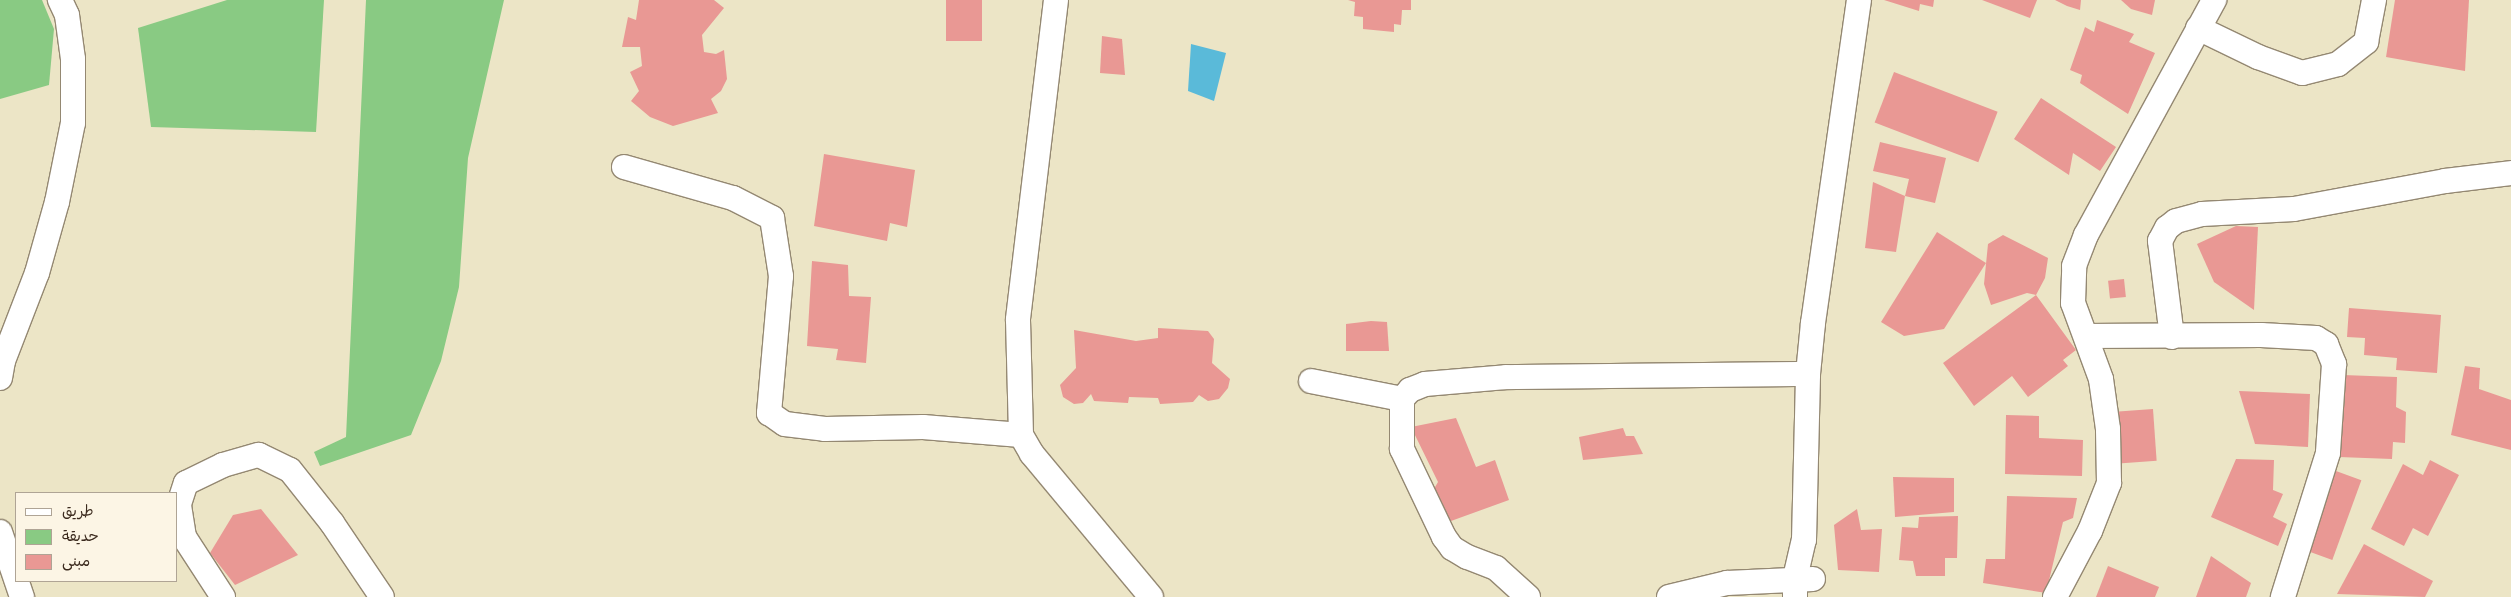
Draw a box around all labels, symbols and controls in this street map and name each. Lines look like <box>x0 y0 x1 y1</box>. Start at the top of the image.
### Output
legend <box>15 492 178 582</box>
text: طريق <box>62 500 94 521</box>
text: حديقة <box>62 525 99 546</box>
text: مبنى <box>62 550 90 571</box>

